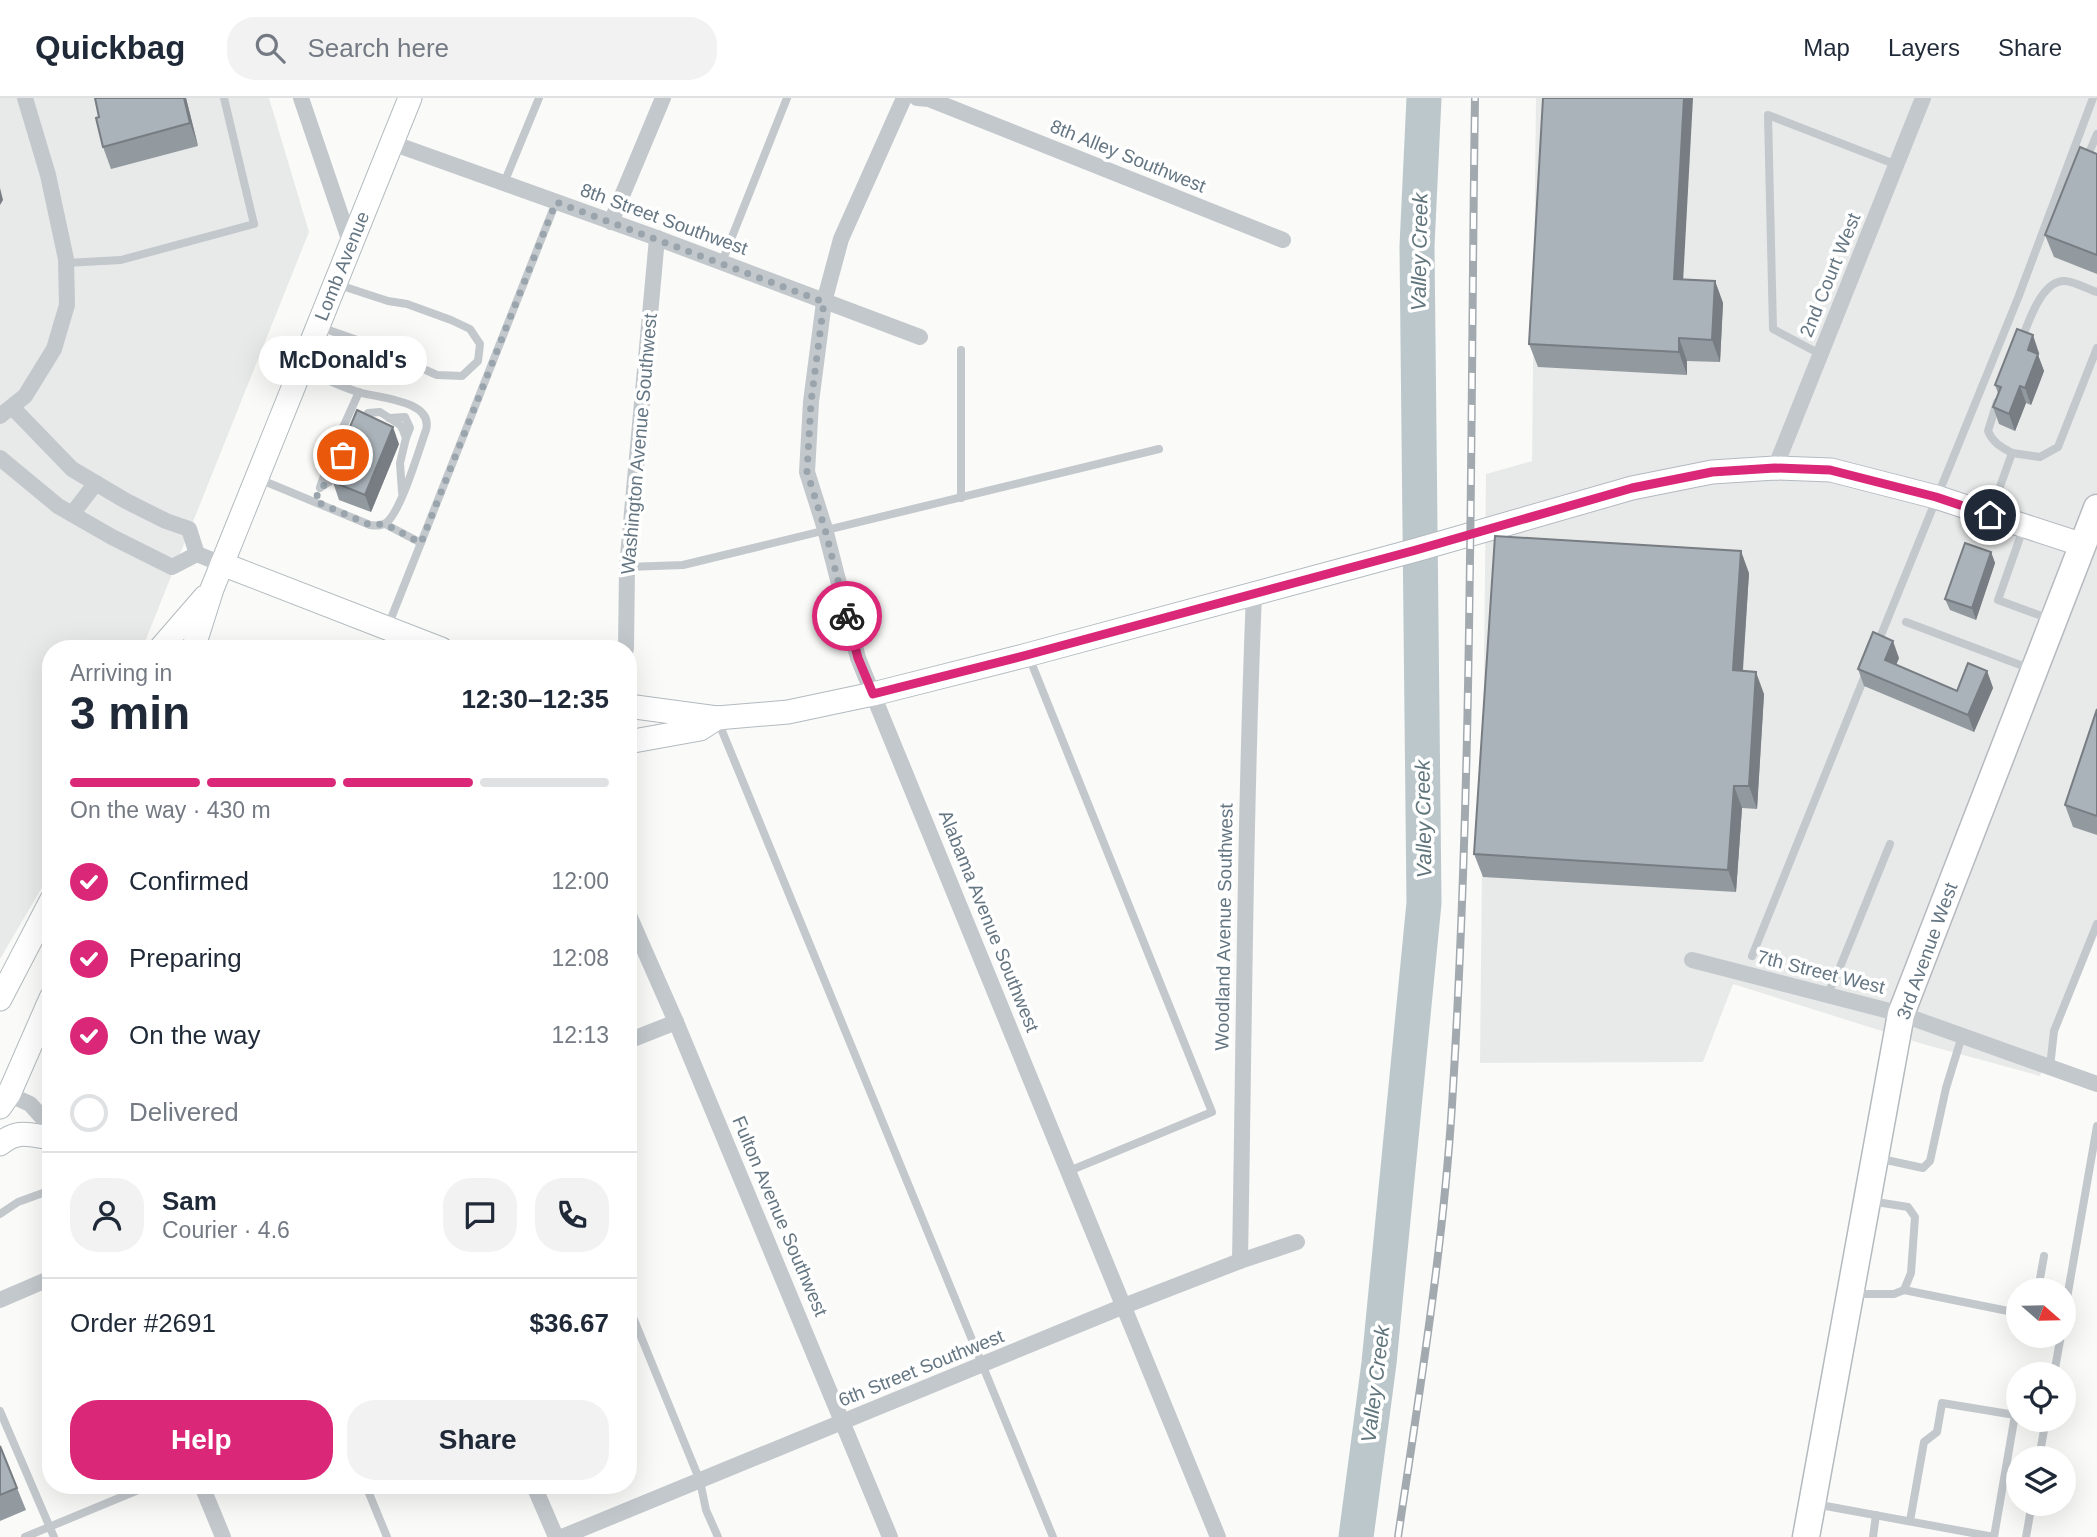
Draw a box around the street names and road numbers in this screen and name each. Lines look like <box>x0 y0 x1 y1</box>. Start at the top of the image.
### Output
street label: 8th Alley Southwest <box>1047 115 1209 197</box>
street label: 8th Street Southwest <box>578 179 751 259</box>
street label: Lomb Avenue <box>311 208 373 324</box>
street label: 2nd Court West <box>1796 209 1865 340</box>
street label: Washington Avenue Southwest <box>617 312 661 575</box>
street label: Woodland Avenue Southwest <box>1211 802 1237 1051</box>
street label: Alabama Avenue Southwest <box>935 807 1043 1036</box>
street label: 3rd Avenue West <box>1893 879 1962 1022</box>
street label: 7th Street West <box>1755 946 1888 998</box>
street label: Fulton Avenue Southwest <box>728 1113 832 1320</box>
street label: 6th Street Southwest <box>835 1325 1007 1411</box>

